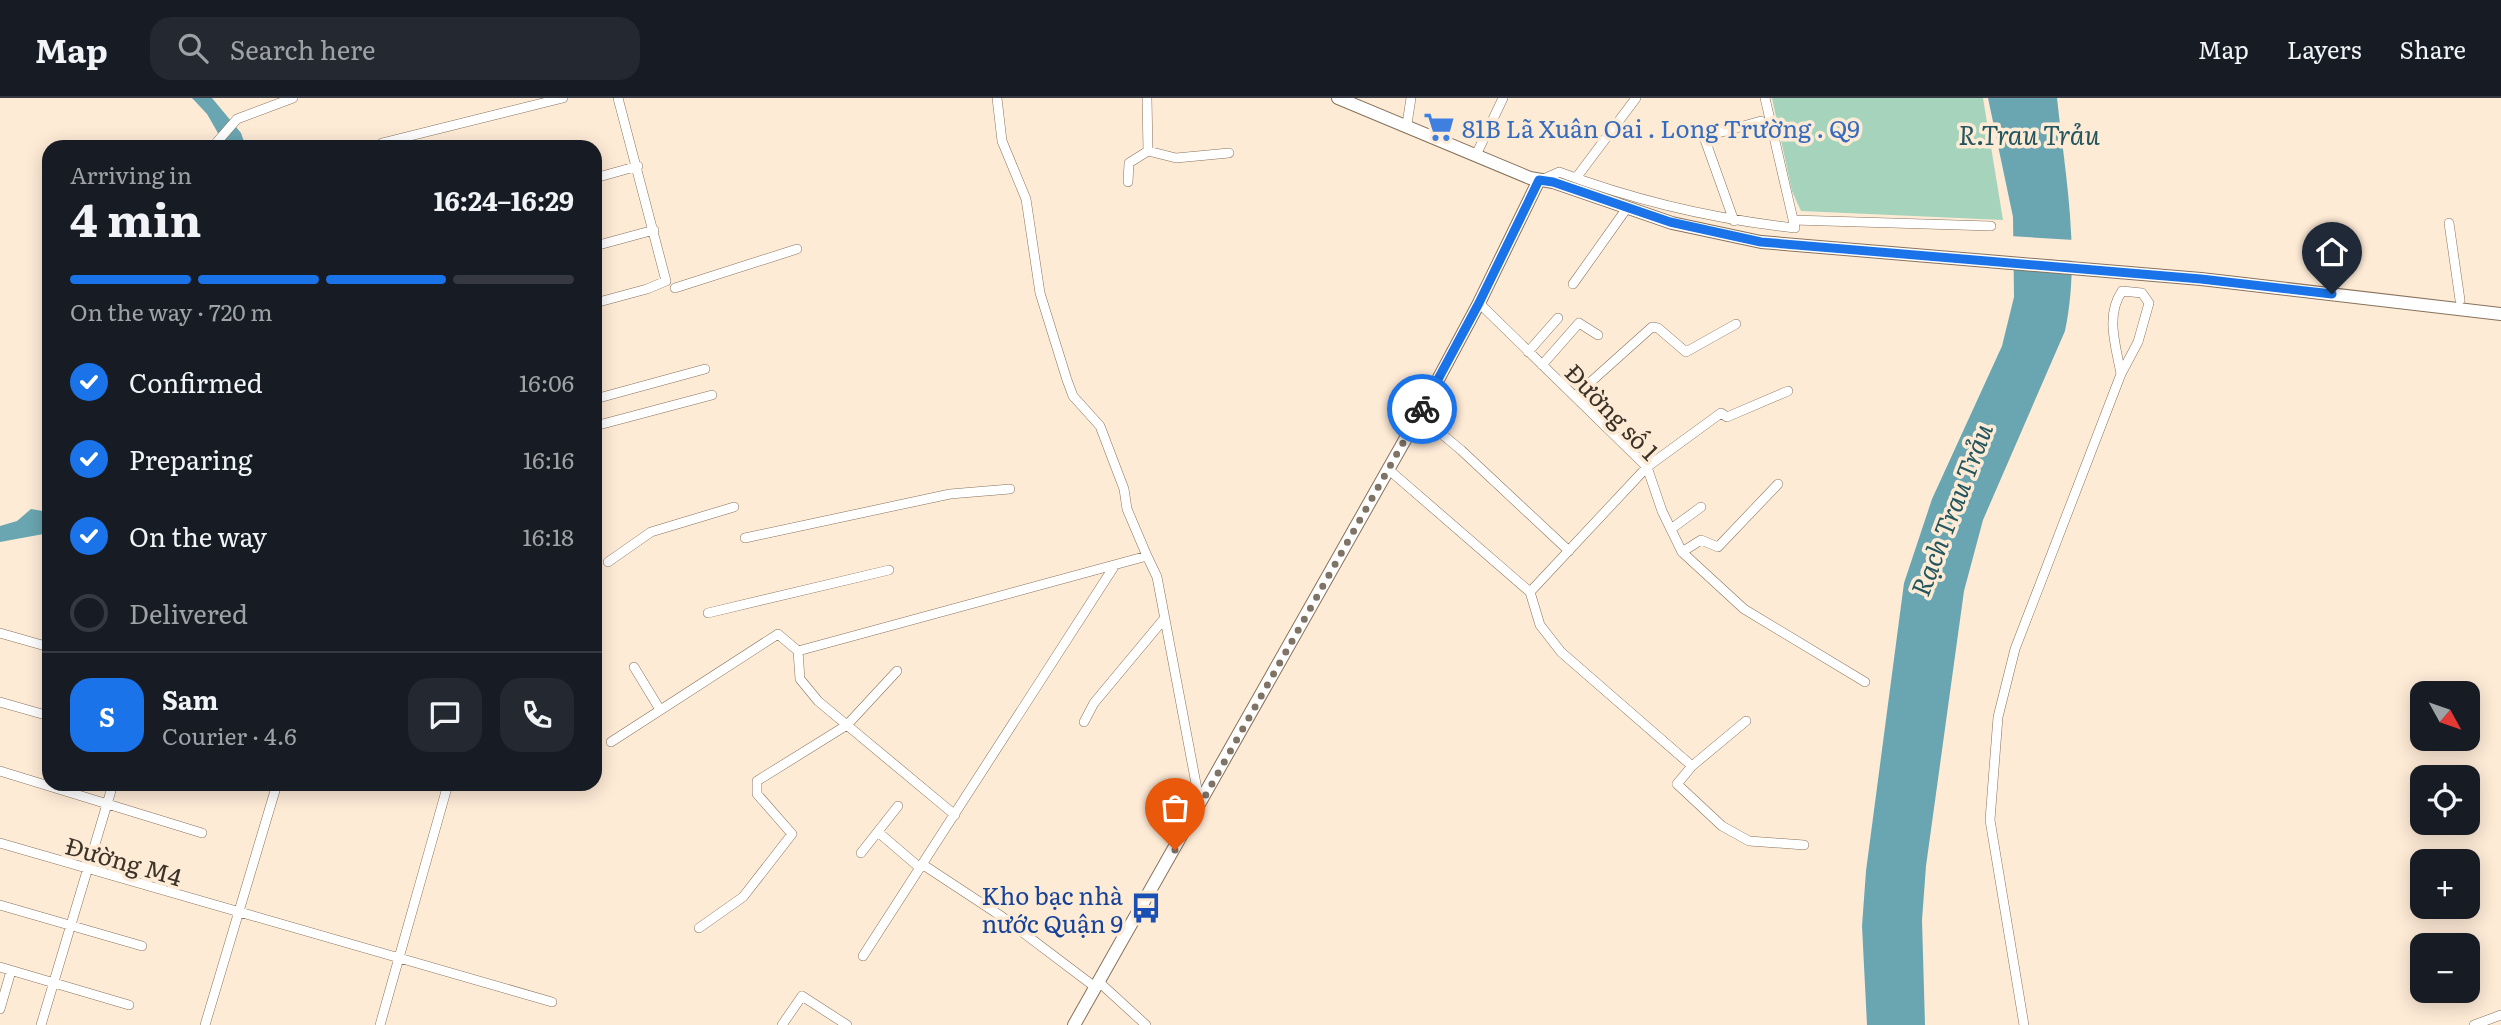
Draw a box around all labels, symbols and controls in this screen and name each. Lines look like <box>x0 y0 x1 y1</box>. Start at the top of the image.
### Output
search box <box>150 17 640 80</box>
text: Map <box>35 24 108 73</box>
icon: search <box>174 29 212 67</box>
text: Search here <box>230 29 376 68</box>
text: Map <box>2198 31 2249 66</box>
text: Layers <box>2287 31 2361 66</box>
text: Share <box>2399 31 2466 66</box>
supermarket icon: 81B Lã Xuân Oai . Long Trường . Q9 <box>1422 110 1456 144</box>
place label: 81B Lã Xuân Oai . Long Trường . Q9 <box>1462 110 1860 145</box>
water label: R.Trau Trảu <box>1958 114 2100 153</box>
text: Arriving in <box>70 157 192 191</box>
text: 16:24–16:29 <box>434 180 574 219</box>
text: 4 min <box>70 183 202 251</box>
pin <box>2302 222 2362 294</box>
icon: home <box>2313 233 2351 271</box>
text: On the way · 720 m <box>70 294 273 328</box>
street label: Đường số 1 <box>1558 355 1668 467</box>
text: Confirmed <box>129 362 263 401</box>
icon: check <box>70 363 108 401</box>
text: 16:06 <box>519 365 574 399</box>
courier <box>1387 374 1457 444</box>
icon: bike <box>1403 390 1441 428</box>
water label: Rạch Trau Trảu <box>1899 416 2001 601</box>
text: Preparing <box>129 439 252 478</box>
icon: check <box>70 440 108 478</box>
text: 16:16 <box>523 442 574 476</box>
text: On the way <box>129 516 267 555</box>
icon: check <box>70 517 108 555</box>
text: 16:18 <box>523 519 574 553</box>
text: Delivered <box>129 593 248 632</box>
button: chat <box>408 678 482 752</box>
button: phone <box>500 678 574 752</box>
text: Sam <box>162 679 218 718</box>
north arrow <box>2410 681 2480 751</box>
map controls <box>2410 681 2480 1003</box>
text: S <box>99 696 115 735</box>
text: Courier · 4.6 <box>162 718 297 752</box>
button: locate <box>2410 765 2480 835</box>
pin <box>1145 778 1205 850</box>
icon: bag <box>1156 789 1194 827</box>
street label: Đường M4 <box>62 827 186 893</box>
button: + <box>2410 849 2480 919</box>
place label: Kho bạc nhà nước Quận 9 <box>981 877 1123 940</box>
bus stop icon: Kho bạc nhà nước Quận 9 <box>1129 891 1163 925</box>
button: − <box>2410 933 2480 1003</box>

